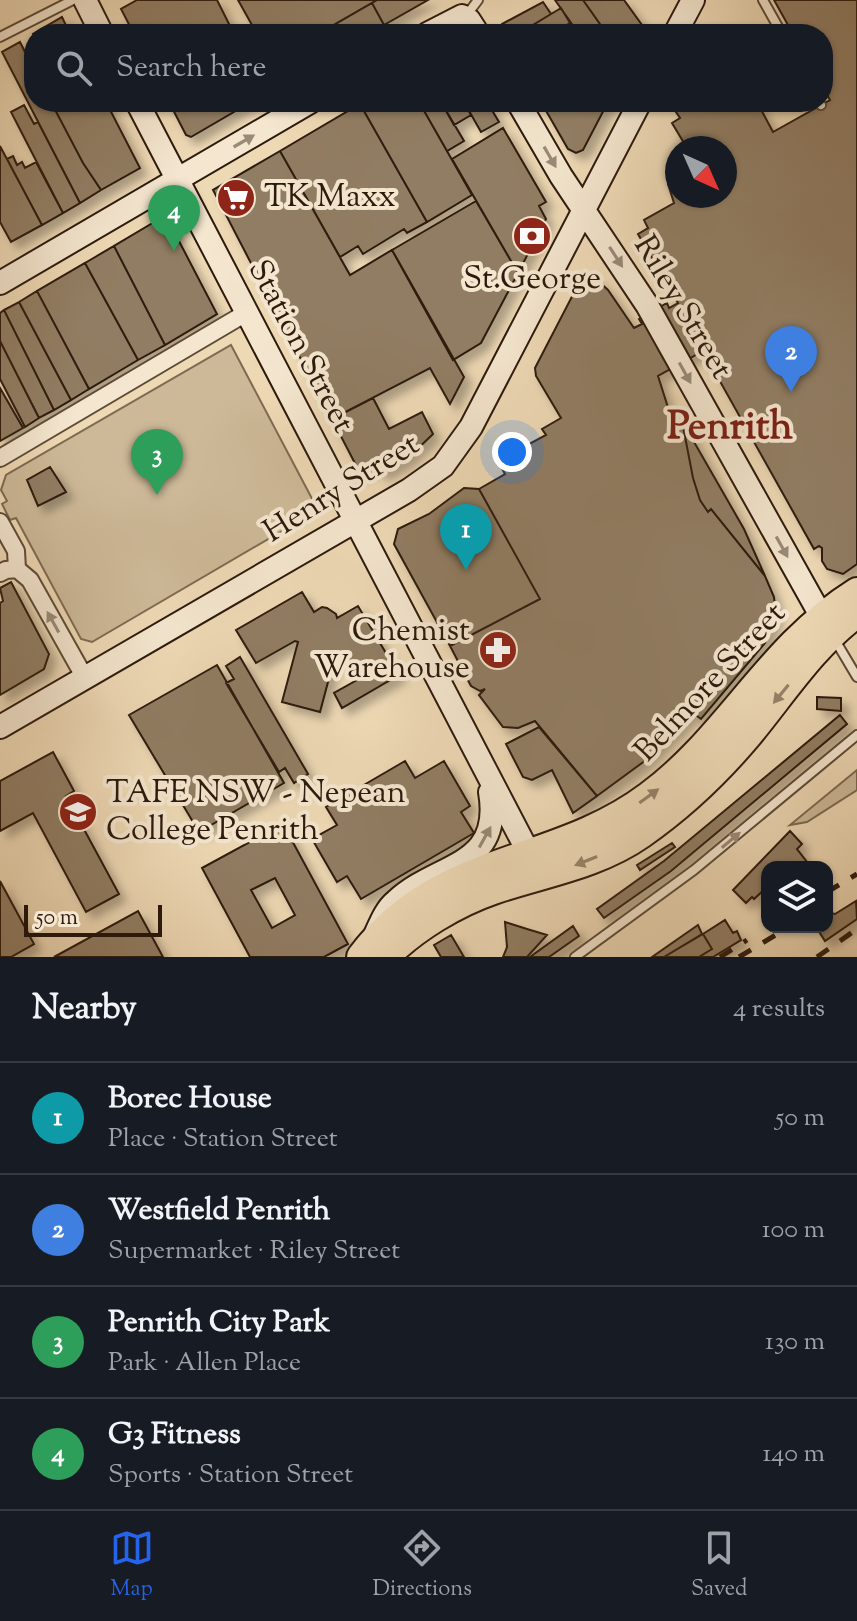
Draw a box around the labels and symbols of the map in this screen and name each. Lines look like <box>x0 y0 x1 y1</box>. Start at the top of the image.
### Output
one-way arrow <box>232 134 255 148</box>
north arrow <box>665 136 737 208</box>
one-way arrow <box>542 146 556 168</box>
place label: TK Maxx <box>264 175 396 221</box>
supermarket icon: TK Maxx <box>215 177 257 219</box>
pin: 4 <box>148 185 200 251</box>
bank icon: St.George <box>511 215 553 257</box>
street label: Riley Street <box>621 227 743 389</box>
one-way arrow <box>608 246 623 268</box>
street label: Station Street <box>235 252 365 442</box>
place label: St.George <box>463 257 601 303</box>
pin: 2 <box>765 326 817 392</box>
one-way arrow <box>678 362 692 384</box>
district label: Penrith <box>667 400 794 457</box>
street label: Henry Street <box>255 423 429 555</box>
pin: 3 <box>131 429 183 495</box>
your location <box>492 432 532 472</box>
pin: 1 <box>440 504 492 570</box>
one-way arrow <box>775 535 789 558</box>
street label: Belmore Street <box>625 593 797 773</box>
place label: Chemist Warehouse <box>313 609 470 692</box>
one-way arrow <box>47 610 60 633</box>
pharmacy icon: Chemist Warehouse <box>477 629 519 671</box>
one-way arrow <box>773 684 790 704</box>
place label: TAFE NSW - Nepean College Penrith <box>106 771 406 854</box>
one-way arrow <box>639 788 659 804</box>
school or university icon: TAFE NSW - Nepean College Penrith <box>57 791 99 833</box>
one-way arrow <box>478 826 492 848</box>
one-way arrow <box>721 832 741 849</box>
one-way arrow <box>574 855 598 868</box>
scale bar <box>24 901 162 937</box>

